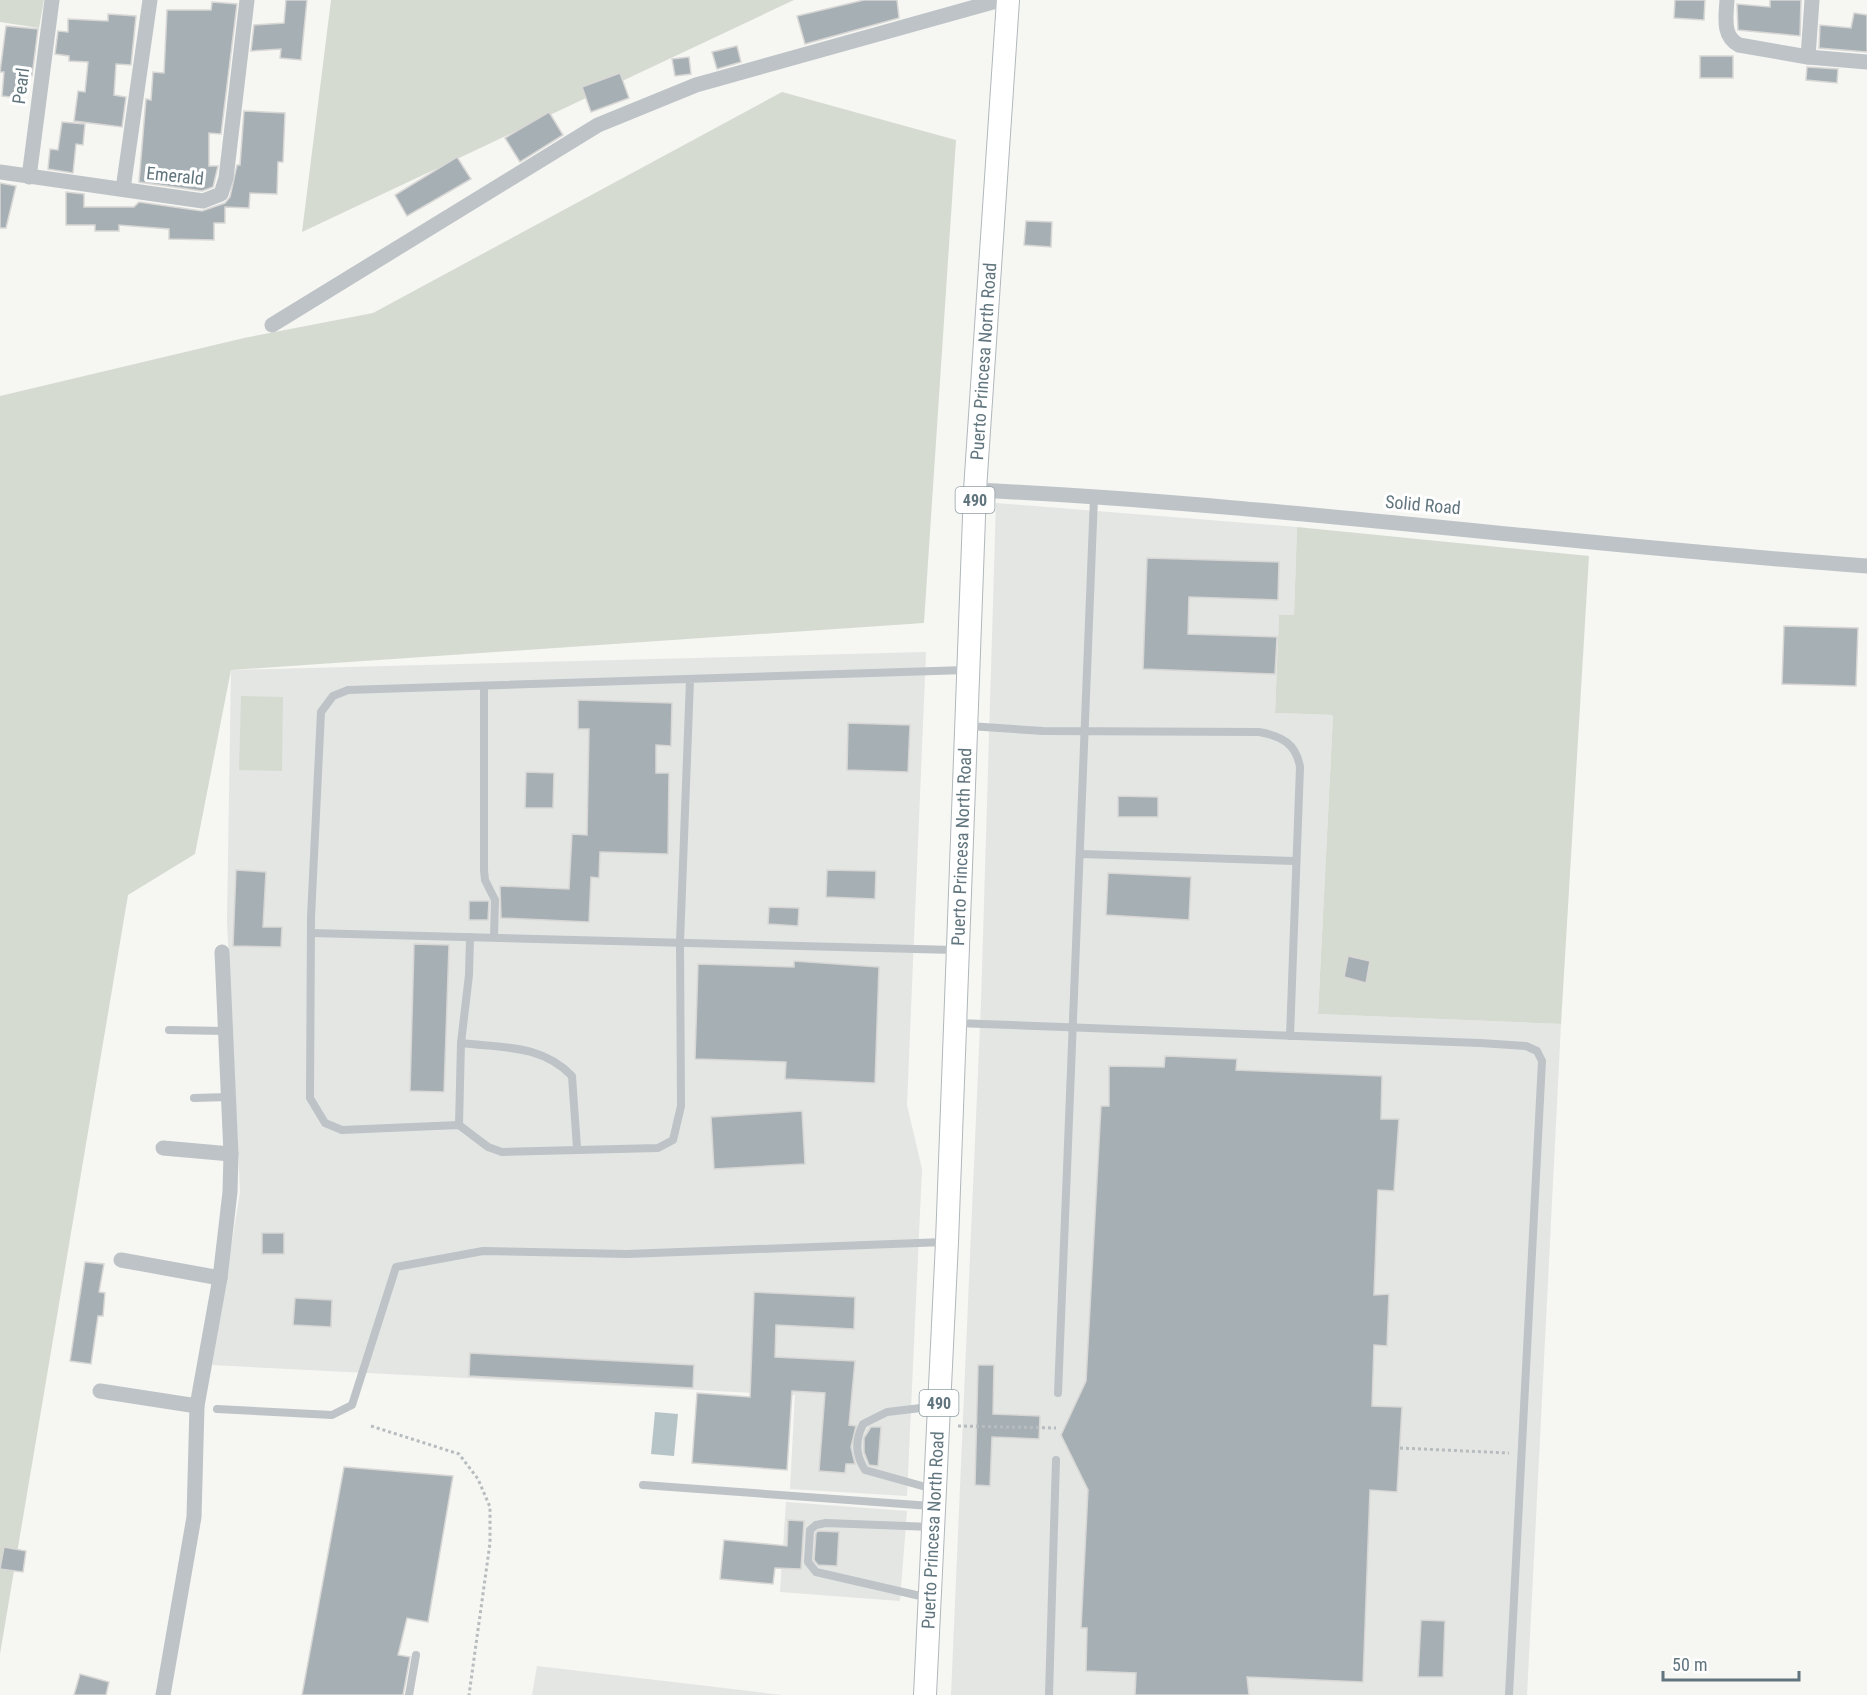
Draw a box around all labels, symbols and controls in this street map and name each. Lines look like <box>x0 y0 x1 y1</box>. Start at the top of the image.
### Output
street label: Pearl <box>8 67 33 105</box>
street label: Emerald <box>145 162 205 189</box>
street label: Puerto Princesa North Road <box>966 262 1000 461</box>
road number: 490 <box>956 487 994 513</box>
street label: Solid Road <box>1384 491 1462 518</box>
street label: Puerto Princesa North Road <box>947 747 975 946</box>
road number: 490 <box>920 1390 958 1416</box>
street label: Puerto Princesa North Road <box>917 1431 948 1630</box>
scale bar <box>1663 1644 1800 1682</box>
text: 50 m <box>1672 1654 1707 1675</box>

